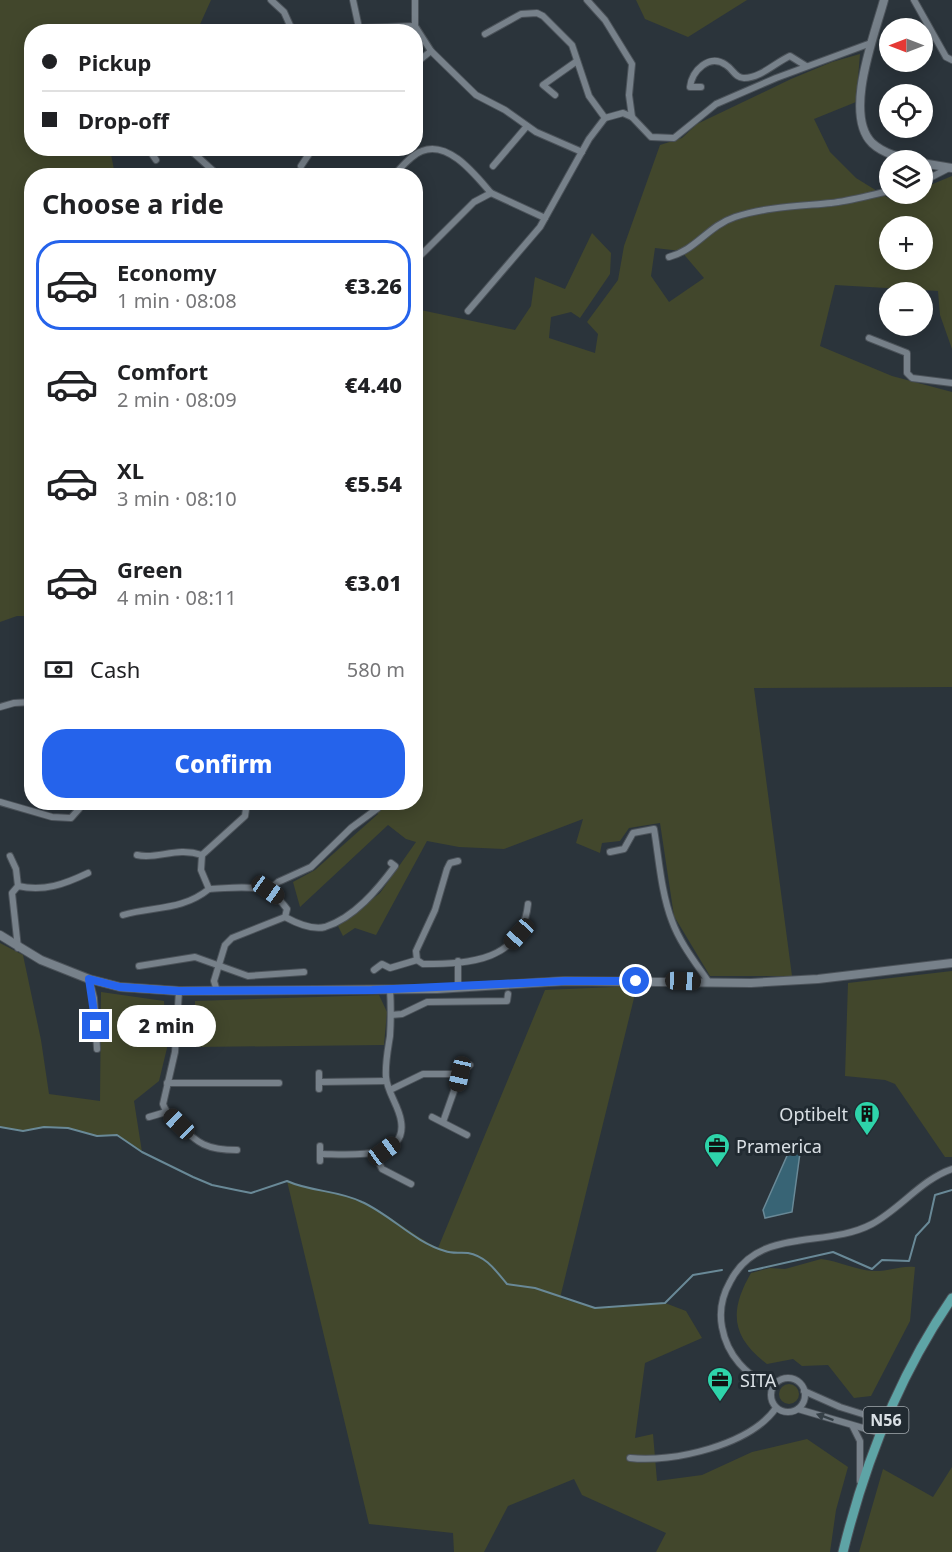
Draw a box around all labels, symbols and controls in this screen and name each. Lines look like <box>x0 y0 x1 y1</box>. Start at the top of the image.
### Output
north arrow <box>879 18 933 72</box>
map controls <box>879 18 933 336</box>
text: Pickup <box>78 47 151 77</box>
button: locate <box>879 84 933 138</box>
text: Drop-off <box>78 105 169 135</box>
button: layers <box>879 150 933 204</box>
text: Choose a ride <box>42 185 224 222</box>
button: + <box>879 216 933 270</box>
text: Economy <box>117 257 216 287</box>
icon: car <box>45 258 99 312</box>
text: €3.26 <box>345 270 402 300</box>
button: − <box>879 282 933 336</box>
text: 1 min · 08:08 <box>117 287 237 314</box>
text: Comfort <box>117 356 208 386</box>
icon: car <box>45 357 99 411</box>
text: €4.40 <box>345 369 402 399</box>
text: 2 min · 08:09 <box>117 386 237 413</box>
text: XL <box>117 455 144 485</box>
icon: car <box>45 456 99 510</box>
text: €5.54 <box>345 468 402 498</box>
text: 3 min · 08:10 <box>117 485 237 512</box>
text: Green <box>117 554 183 584</box>
icon: car <box>45 555 99 609</box>
text: €3.01 <box>345 567 402 597</box>
text: 4 min · 08:11 <box>117 584 237 611</box>
icon: cash <box>42 653 75 686</box>
text: Cash <box>90 654 140 684</box>
text: 580 m <box>347 656 405 683</box>
button: Confirm <box>42 729 405 798</box>
car <box>248 872 288 908</box>
car <box>500 915 538 953</box>
route start <box>622 967 649 994</box>
car <box>665 971 701 991</box>
callout: 2 min <box>117 1005 216 1047</box>
route end <box>82 1012 109 1039</box>
text: 2 min <box>139 1012 194 1039</box>
car <box>447 1054 473 1094</box>
building icon: Optibelt <box>852 1099 882 1137</box>
place label: Optibelt <box>779 1102 848 1126</box>
car <box>160 1105 198 1143</box>
office icon: Pramerica <box>702 1131 732 1169</box>
car <box>364 1133 404 1169</box>
place label: Pramerica <box>736 1134 822 1158</box>
office icon: SITA <box>705 1365 735 1403</box>
place label: SITA <box>740 1368 777 1392</box>
road number: N56 <box>864 1407 908 1433</box>
one-way arrow <box>816 1411 834 1421</box>

